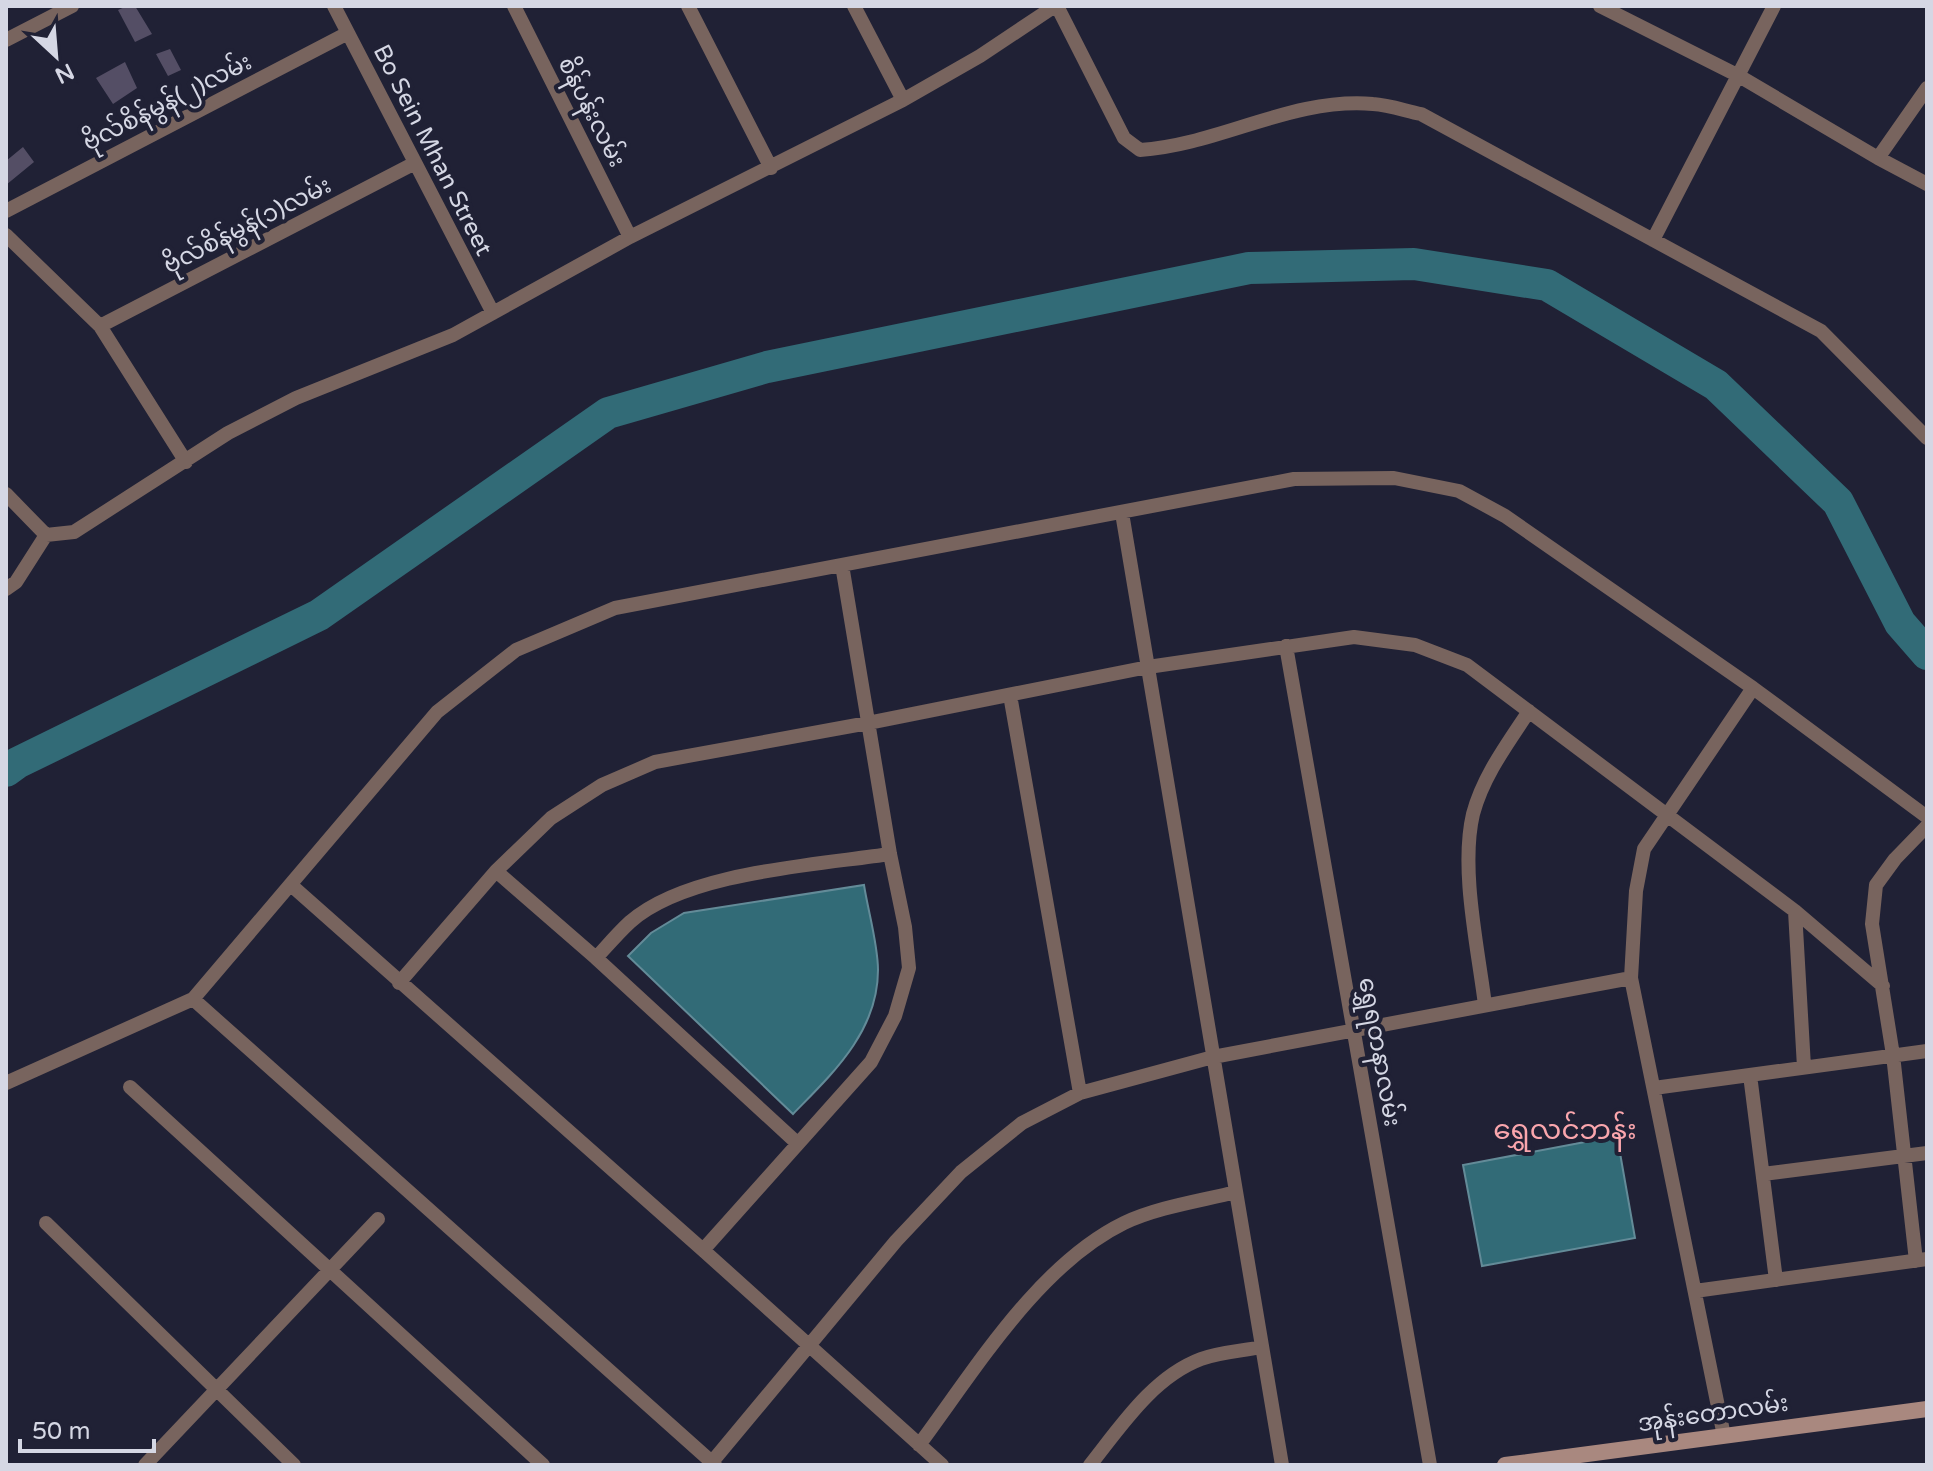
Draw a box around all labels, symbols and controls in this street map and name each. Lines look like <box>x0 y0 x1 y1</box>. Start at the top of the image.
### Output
north arrow <box>16 16 96 96</box>
street label: Bo Sein Mhan Street <box>367 40 498 261</box>
street label: ဗိုလ်စိန်မွန်(၂)လမ်း <box>77 46 258 161</box>
street label: စိန်ပန်းလမ်း <box>548 51 633 174</box>
text: N <box>51 58 78 89</box>
street label: ဗိုလ်စိန်မွန်(၁)လမ်း <box>158 169 338 284</box>
street label: ရွှေရတနာလမ်း <box>1348 975 1409 1130</box>
district label: ရွှေလင်ဘန်း <box>1493 1111 1637 1152</box>
street label: အုန်းတောလမ်း <box>1636 1387 1791 1442</box>
scale bar <box>20 1403 154 1453</box>
text: 50 m <box>32 1417 90 1446</box>

